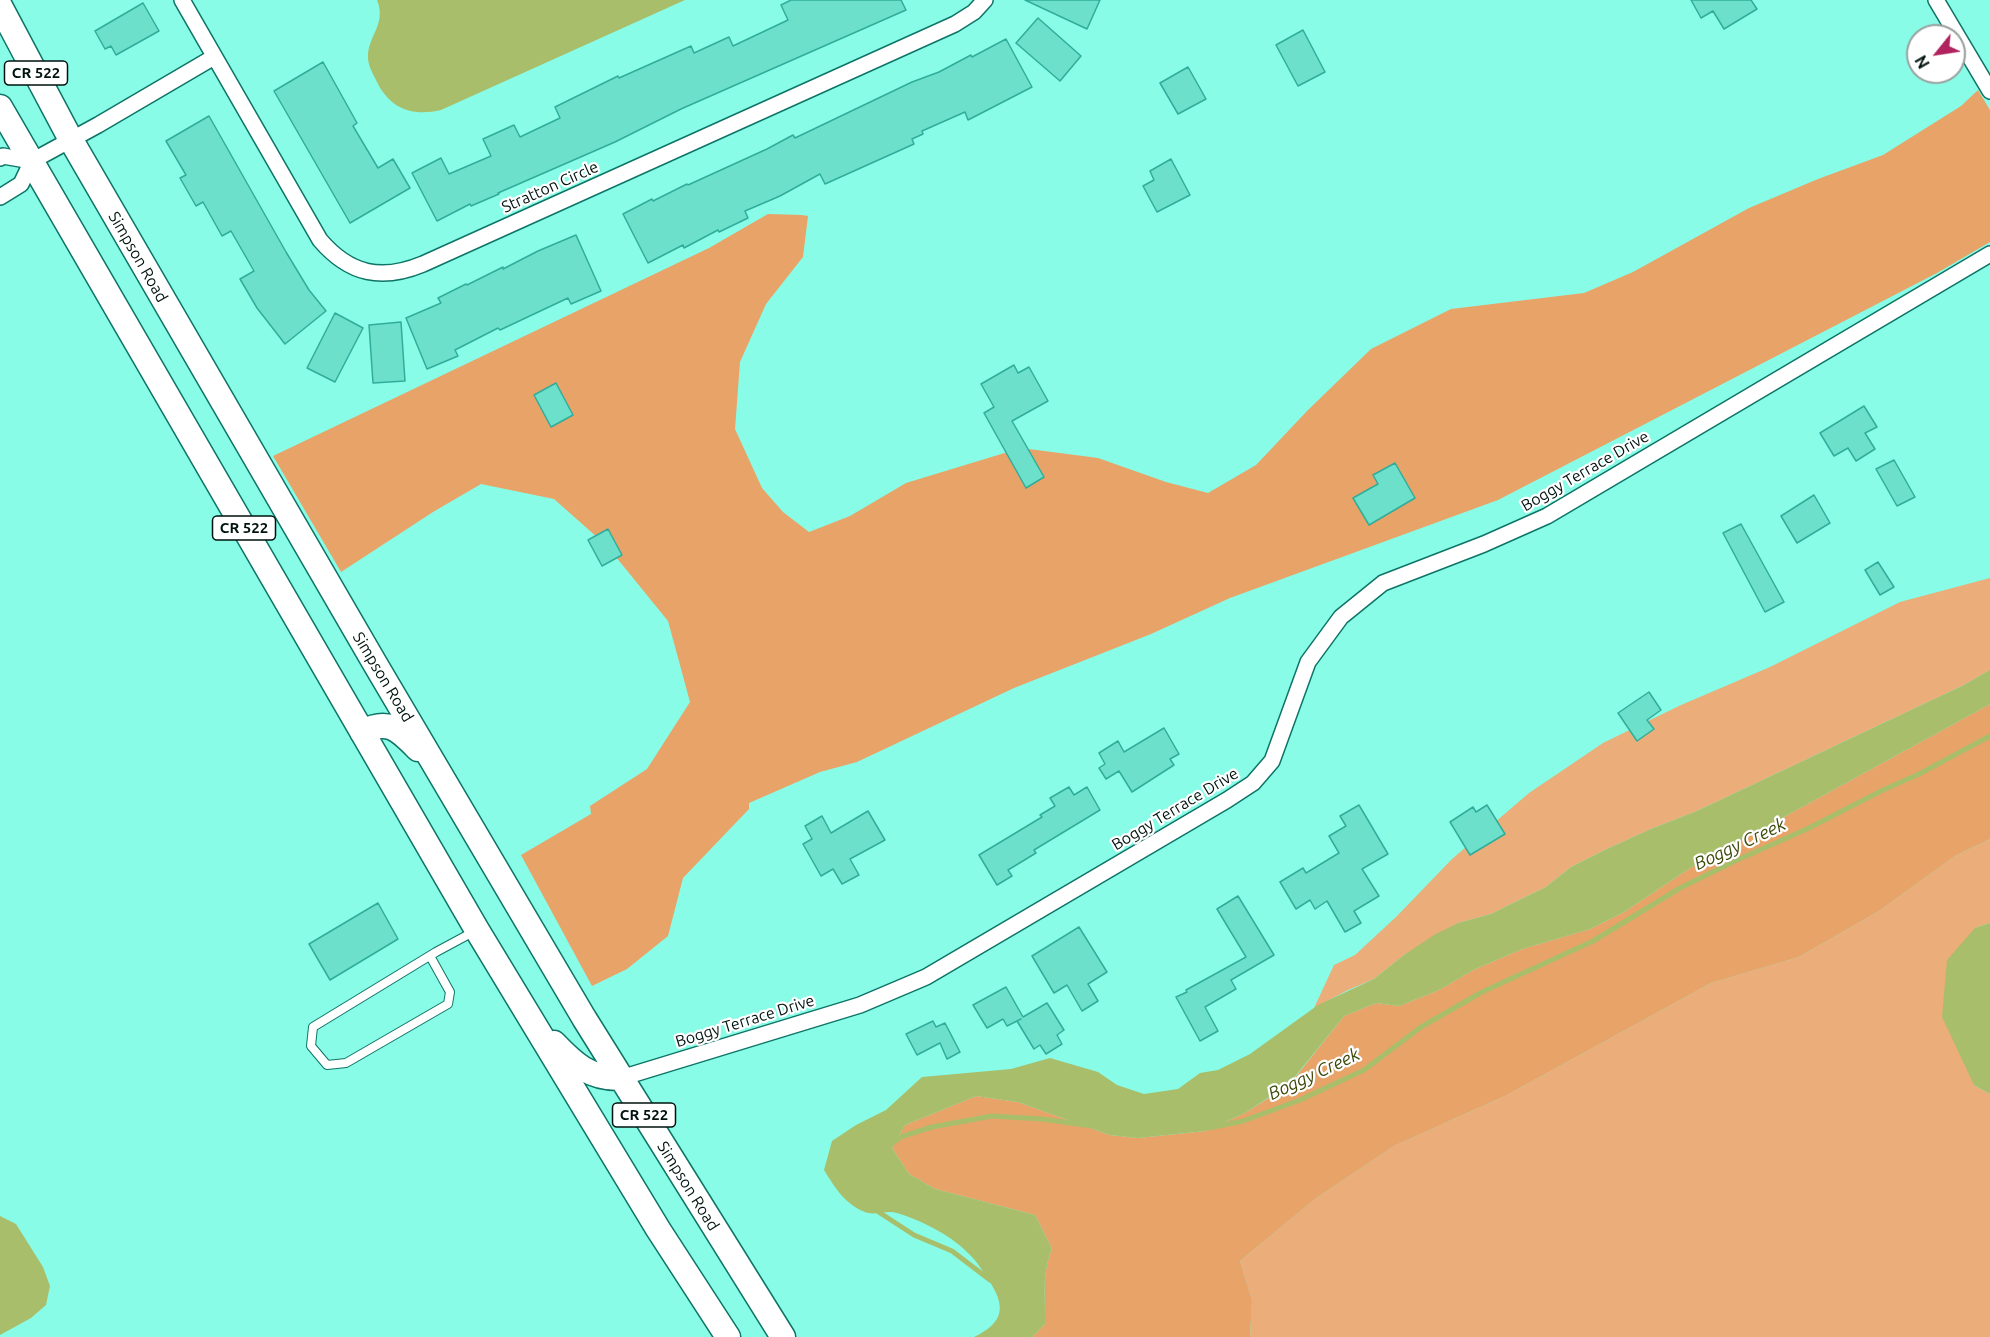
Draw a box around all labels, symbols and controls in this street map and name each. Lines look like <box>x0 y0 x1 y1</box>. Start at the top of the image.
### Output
north arrow <box>1906 24 1966 84</box>
text: N <box>1911 52 1933 72</box>
road number: CR 522 <box>4 61 68 85</box>
street label: Stratton Circle <box>499 157 601 217</box>
street label: Simpson Road <box>104 208 172 306</box>
street label: Boggy Terrace Drive <box>1518 427 1652 515</box>
road number: CR 522 <box>212 516 276 540</box>
street label: Simpson Road <box>349 629 417 725</box>
street label: Boggy Terrace Drive <box>1108 764 1242 854</box>
water label: Boggy Creek <box>1691 813 1789 875</box>
street label: Boggy Terrace Drive <box>673 991 817 1051</box>
water label: Boggy Creek <box>1265 1043 1363 1105</box>
road number: CR 522 <box>612 1103 676 1127</box>
street label: Simpson Road <box>653 1138 723 1234</box>

